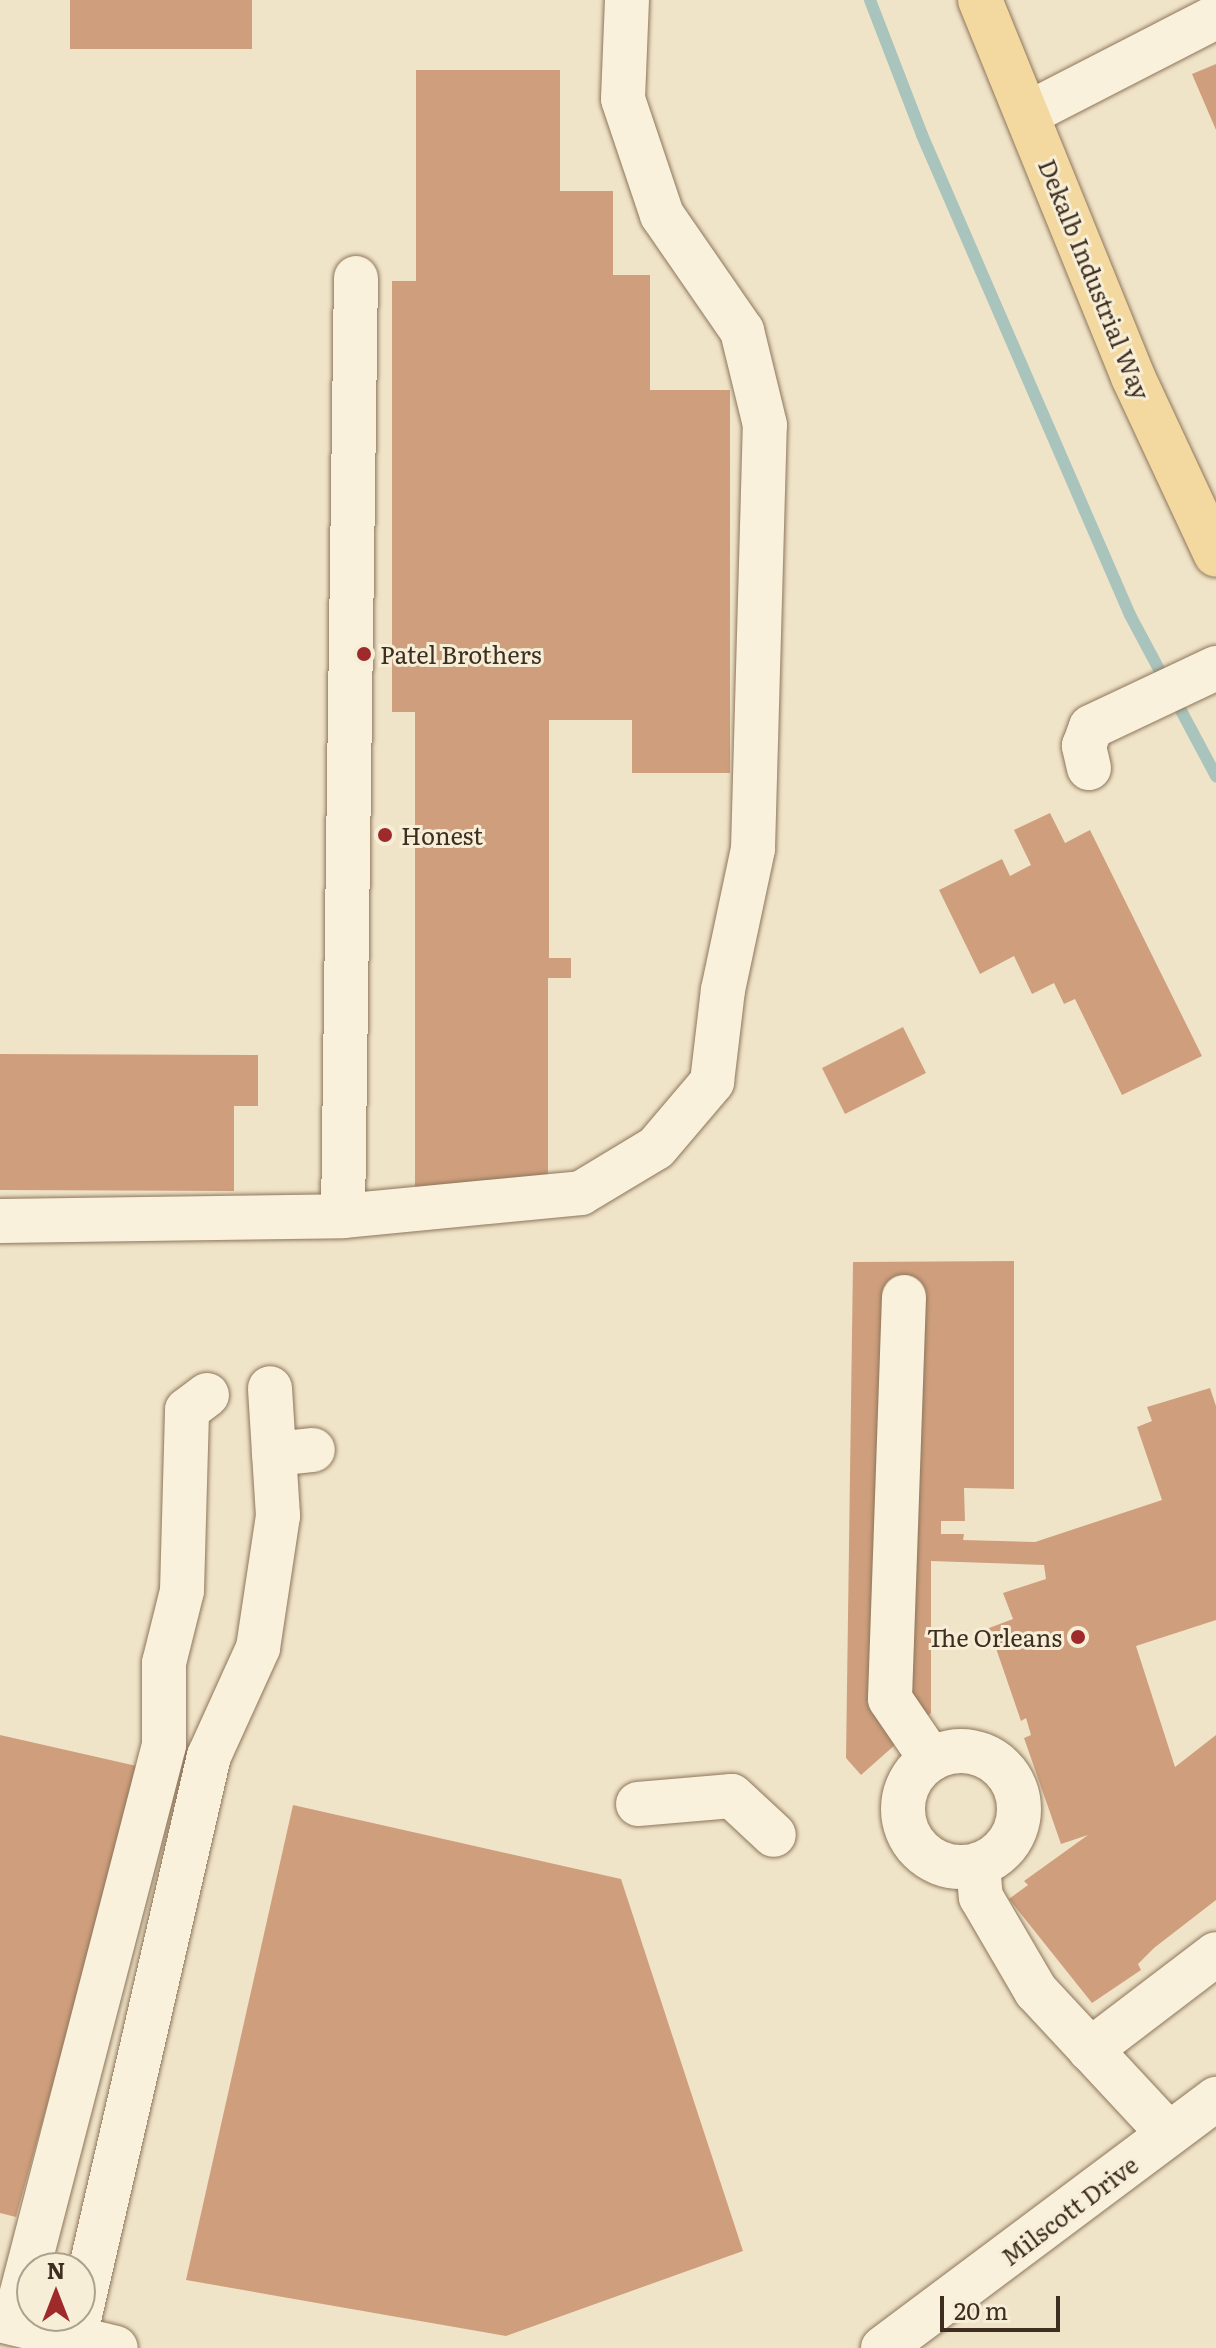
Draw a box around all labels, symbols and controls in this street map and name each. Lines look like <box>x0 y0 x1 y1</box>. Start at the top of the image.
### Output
street label: Dekalb Industrial Way <box>1034 155 1156 403</box>
place label: Patel Brothers <box>380 640 542 668</box>
marker: Patel Brothers <box>355 645 373 663</box>
place label: Honest <box>401 821 483 849</box>
marker: Honest <box>376 826 394 844</box>
place label: The Orleans <box>927 1623 1062 1651</box>
marker: The Orleans <box>1069 1628 1087 1646</box>
street label: Milscott Drive <box>995 2149 1143 2271</box>
north arrow <box>16 2252 96 2332</box>
text: N <box>47 2253 65 2286</box>
scale bar <box>944 2280 1064 2330</box>
text: 20 m <box>954 2292 1008 2327</box>

